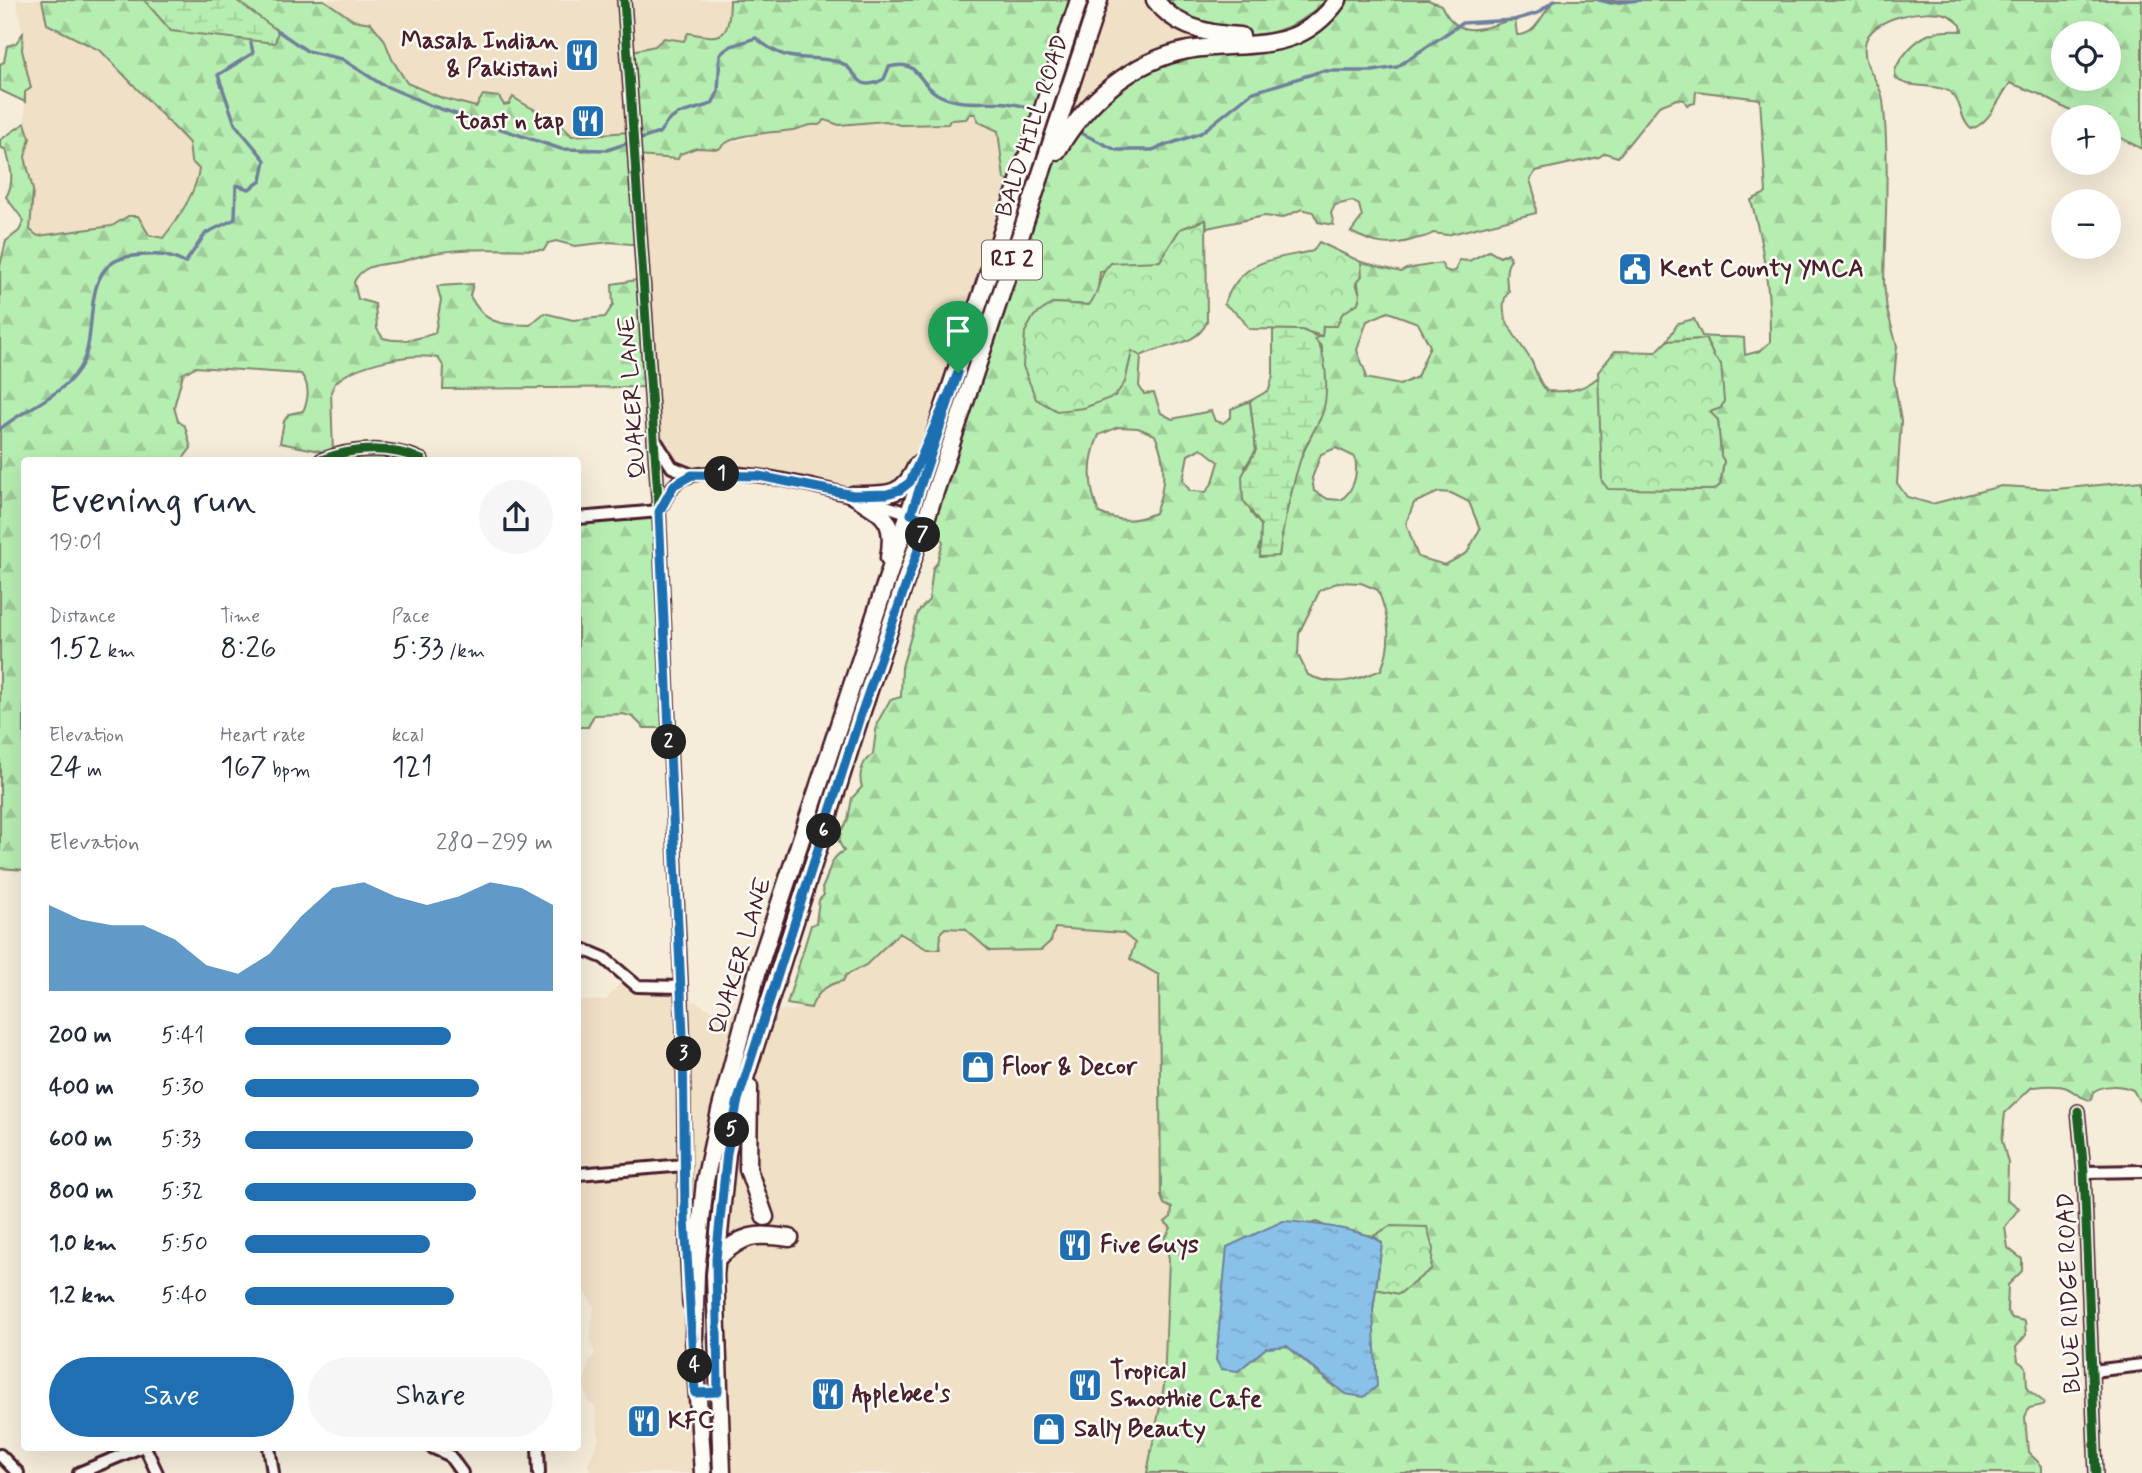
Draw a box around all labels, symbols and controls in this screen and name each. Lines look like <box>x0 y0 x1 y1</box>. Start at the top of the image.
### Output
map controls <box>2051 21 2121 259</box>
button: locate <box>2051 21 2121 91</box>
place label: Masala Indian & Pakistani <box>401 26 558 85</box>
street label: BALD HILL ROAD <box>989 31 1077 221</box>
restaurant icon: Masala Indian & Pakistani <box>563 36 601 74</box>
restaurant icon: toast n tap <box>569 102 607 140</box>
button: + <box>2051 105 2121 175</box>
place label: toast n tap <box>455 106 565 137</box>
button: − <box>2051 189 2121 259</box>
road number: RI 2 <box>982 241 1042 280</box>
public building icon: Kent County YMCA <box>1616 250 1654 288</box>
place label: Kent County YMCA <box>1660 254 1864 285</box>
pin <box>928 301 988 373</box>
icon: arrive <box>939 312 977 350</box>
street label: QUAKER LANE <box>612 315 654 479</box>
pin: 1 <box>704 456 740 491</box>
text: 1 <box>717 461 726 486</box>
text: Evening run <box>49 477 256 526</box>
button: share <box>479 480 553 554</box>
pin: 7 <box>906 518 940 552</box>
text: 7 <box>917 522 928 547</box>
text: 19:01 <box>49 528 102 558</box>
text: Distance <box>49 604 116 629</box>
text: Time <box>220 604 260 629</box>
text: Pace <box>392 604 429 629</box>
text: 1.52 <box>49 629 103 668</box>
text: 8:26 <box>220 629 277 668</box>
text: 5:33 <box>392 629 444 668</box>
text: km <box>103 639 135 664</box>
text: /km <box>444 639 485 664</box>
text: Elevation <box>49 723 124 748</box>
text: Heart rate <box>220 723 306 748</box>
text: kcal <box>392 723 424 748</box>
pin: 2 <box>652 724 686 760</box>
text: 2 <box>664 729 673 754</box>
text: 24 <box>49 748 82 787</box>
text: 167 <box>220 748 267 787</box>
text: 121 <box>392 748 433 787</box>
text: m <box>82 758 102 783</box>
text: bpm <box>267 758 310 783</box>
pin: 6 <box>806 814 842 848</box>
text: 6 <box>819 818 828 843</box>
text: Elevation <box>49 828 140 858</box>
text: 280–299 m <box>436 828 553 858</box>
street label: QUAKER LANE <box>702 873 780 1039</box>
text: 200 m <box>49 1021 112 1051</box>
text: 5:41 <box>161 1021 204 1051</box>
pin: 3 <box>666 1036 702 1072</box>
text: 3 <box>679 1041 688 1066</box>
shop icon: Floor & Decor <box>959 1048 997 1086</box>
place label: Floor & Decor <box>1002 1052 1138 1083</box>
text: 400 m <box>49 1073 114 1103</box>
text: 5:30 <box>161 1073 205 1103</box>
pin: 5 <box>714 1112 750 1148</box>
text: 5 <box>726 1117 737 1142</box>
text: 600 m <box>49 1125 112 1155</box>
text: 5:33 <box>161 1125 201 1155</box>
text: 800 m <box>49 1177 113 1207</box>
text: 5:32 <box>161 1177 203 1207</box>
street label: BLUE RIDGE ROAD <box>2051 1192 2089 1394</box>
restaurant icon: Five Guys <box>1056 1226 1094 1264</box>
text: 1.0 km <box>49 1229 117 1259</box>
text: 5:50 <box>161 1229 208 1259</box>
place label: Five Guys <box>1100 1230 1199 1261</box>
text: 1.2 km <box>49 1281 115 1311</box>
text: 5:40 <box>161 1281 207 1311</box>
pin: 4 <box>678 1348 712 1384</box>
text: 4 <box>689 1353 700 1378</box>
place label: Tropical Smoothie Cafe <box>1110 1356 1262 1415</box>
button: Save <box>49 1357 294 1437</box>
button: Share <box>308 1357 553 1437</box>
restaurant icon: Tropical Smoothie Cafe <box>1066 1366 1104 1404</box>
restaurant icon: Applebee's <box>809 1375 847 1413</box>
place label: Applebee's <box>852 1379 950 1413</box>
restaurant icon: KFC <box>625 1402 663 1440</box>
place label: KFC <box>668 1406 714 1437</box>
shop icon: Sally Beauty <box>1030 1410 1068 1448</box>
place label: Sally Beauty <box>1074 1414 1206 1445</box>

